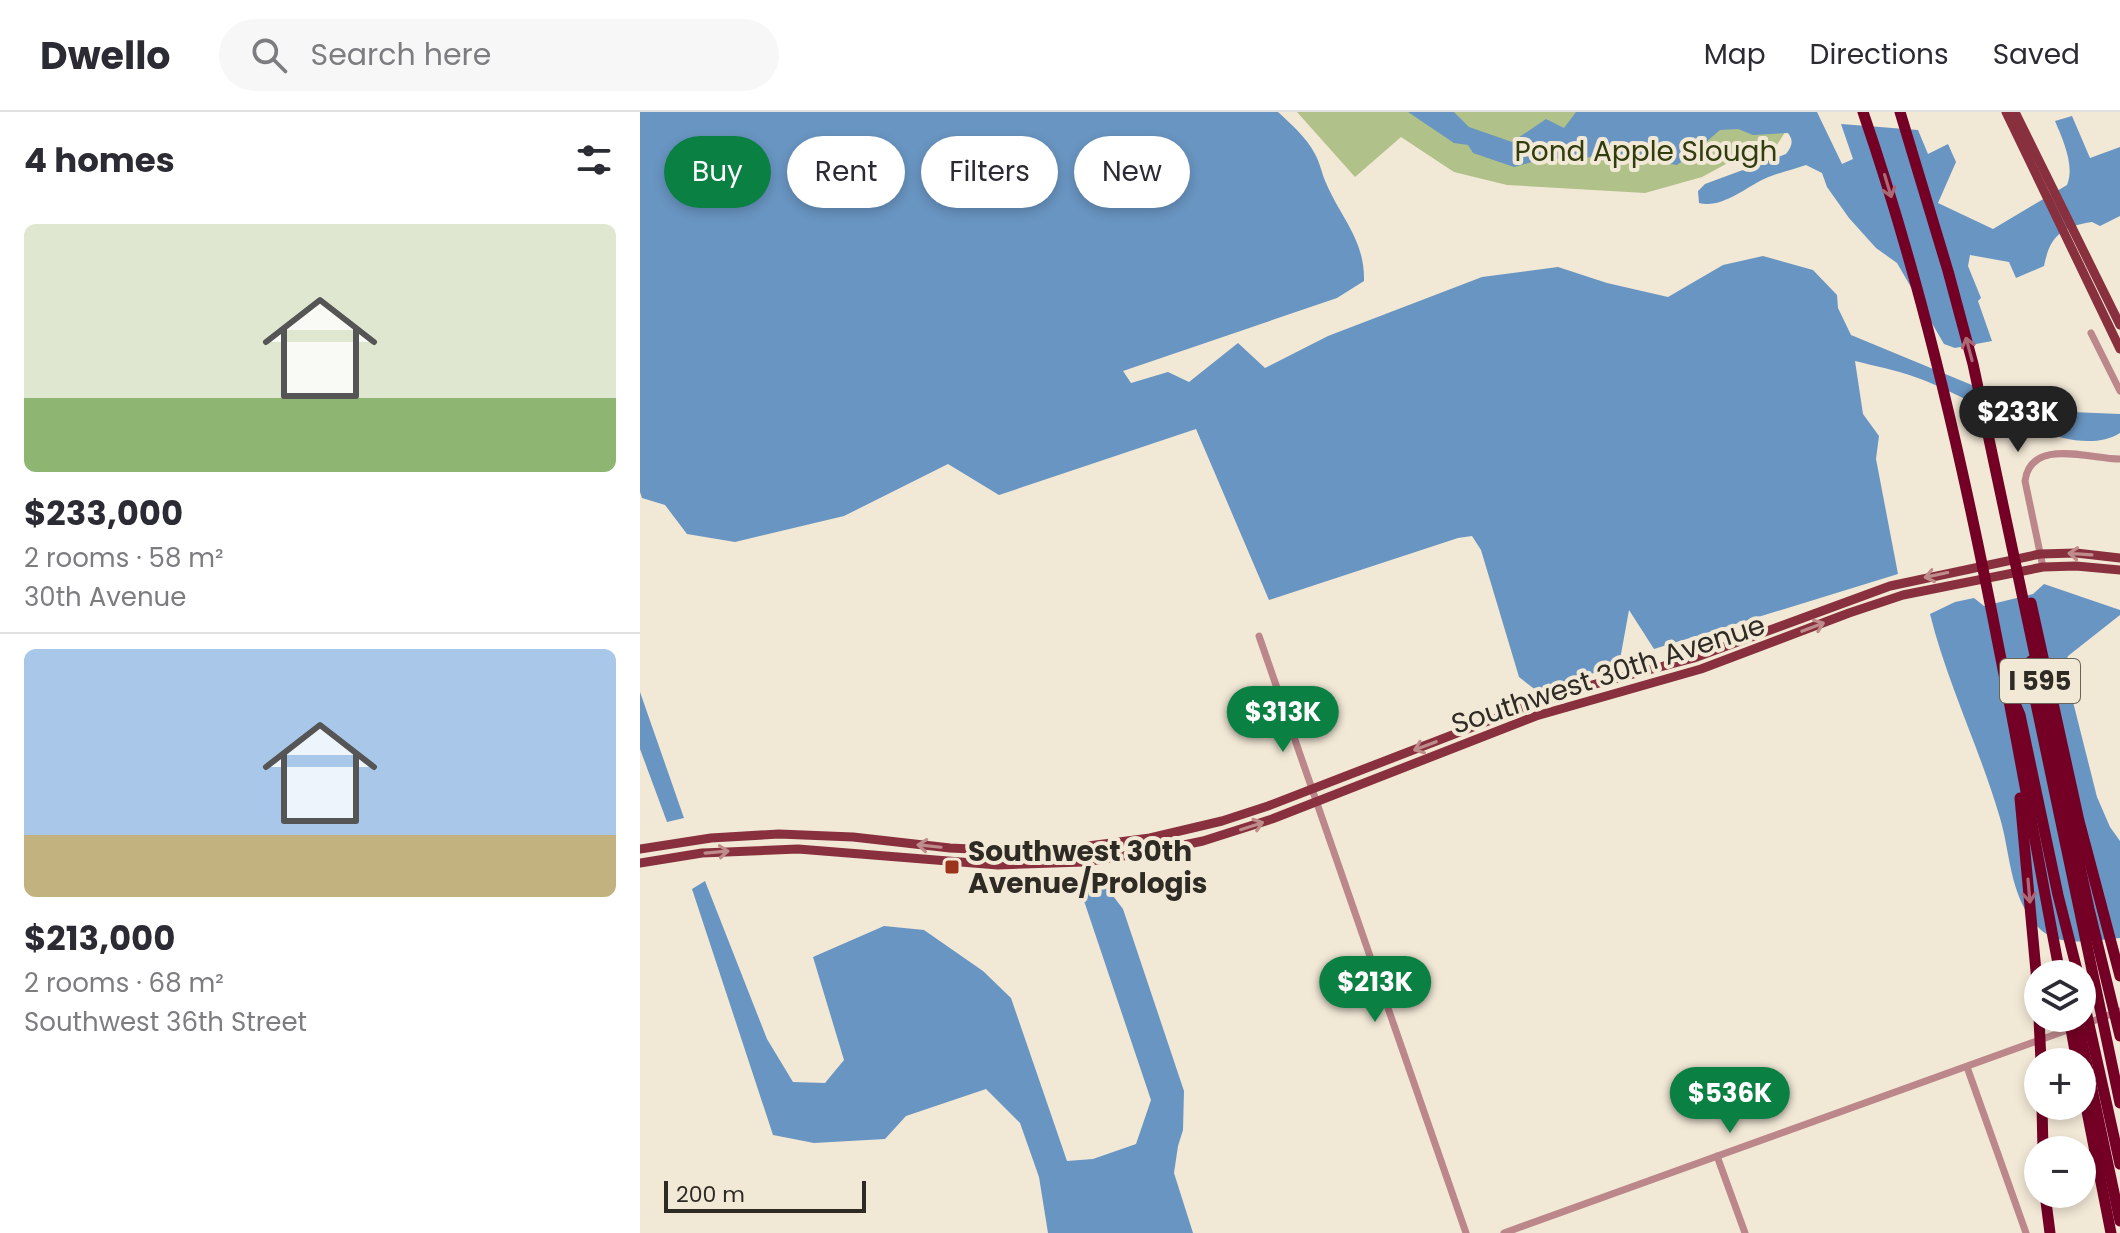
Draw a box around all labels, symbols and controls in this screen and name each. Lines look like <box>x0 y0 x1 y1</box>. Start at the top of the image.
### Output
search box <box>219 19 779 91</box>
text: Dwello <box>40 29 171 82</box>
icon: search <box>247 33 291 77</box>
text: Search here <box>311 33 491 76</box>
text: Map <box>1704 35 1766 74</box>
text: Directions <box>1810 35 1949 74</box>
text: Saved <box>1993 35 2080 74</box>
park label: Pond Apple Slough <box>1515 132 1777 171</box>
text: 4 homes <box>24 136 175 184</box>
chip: Buy <box>664 136 771 208</box>
chip: Rent <box>787 136 905 208</box>
chip: Filters <box>921 136 1058 208</box>
chip: New <box>1074 136 1190 208</box>
icon: filters <box>572 138 616 182</box>
one-way arrow <box>1881 173 1896 198</box>
icon: home <box>248 276 392 420</box>
one-way arrow <box>1960 337 1975 363</box>
pin: $233K <box>1962 386 2074 454</box>
text: $233K <box>1977 394 2059 430</box>
text: $233,000 <box>24 489 183 537</box>
text: 2 rooms · 58 m² <box>24 540 224 576</box>
one-way arrow <box>2067 546 2094 561</box>
one-way arrow <box>1924 568 1949 583</box>
text: 30th Avenue <box>24 579 186 615</box>
street label: Southwest 30th Avenue <box>1446 605 1770 744</box>
one-way arrow <box>1800 619 1825 633</box>
road number: I 595 <box>2000 659 2080 703</box>
pin: $313K <box>1227 686 1339 754</box>
text: $313K <box>1245 694 1321 730</box>
icon: home <box>248 701 392 845</box>
one-way arrow <box>1413 739 1438 754</box>
one-way arrow <box>1239 818 1264 832</box>
place label: Southwest 30th Avenue/Prologis <box>968 832 1207 903</box>
one-way arrow <box>916 839 943 854</box>
one-way arrow <box>703 844 730 859</box>
marker: Southwest 30th Avenue/Prologis <box>943 858 961 876</box>
one-way arrow <box>2022 877 2037 904</box>
text: $213,000 <box>24 914 175 962</box>
pin: $213K <box>1319 956 1431 1024</box>
map controls <box>2024 960 2096 1208</box>
button: layers <box>2024 960 2096 1032</box>
text: $213K <box>1337 964 1413 1000</box>
text: 2 rooms · 68 m² <box>24 965 224 1001</box>
text: Southwest 36th Street <box>24 1004 307 1040</box>
button: + <box>2024 1048 2096 1120</box>
pin: $536K <box>1674 1067 1786 1135</box>
text: $536K <box>1688 1075 1772 1111</box>
button: − <box>2024 1136 2096 1208</box>
scale bar <box>664 1177 866 1213</box>
text: 200 m <box>676 1179 745 1210</box>

